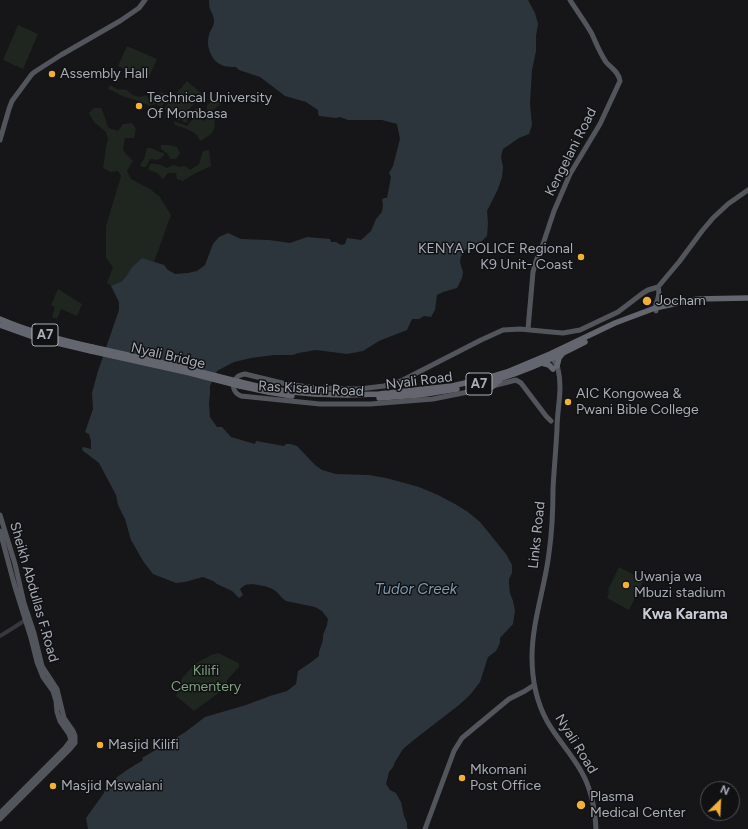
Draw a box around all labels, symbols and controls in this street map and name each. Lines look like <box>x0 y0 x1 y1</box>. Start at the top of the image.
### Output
place label: Assembly Hall <box>60 66 148 82</box>
marker: Assembly Hall <box>47 69 57 79</box>
place label: Technical University Of Mombasa <box>147 90 272 122</box>
marker: Technical University Of Mombasa <box>134 101 144 111</box>
street label: Kengelani Road <box>542 105 600 199</box>
place label: KENYA POLICE Regional K9 Unit- Coast <box>418 241 573 274</box>
marker: KENYA POLICE Regional K9 Unit- Coast <box>576 252 586 262</box>
place label: Jocham <box>656 293 706 309</box>
marker: Jocham <box>641 295 653 307</box>
road number: A7 <box>32 324 58 346</box>
street label: Nyali Bridge <box>129 339 207 373</box>
street label: Nyali Road <box>385 369 453 393</box>
road number: A7 <box>466 373 492 395</box>
street label: Ras Kisauni Road <box>258 378 364 400</box>
place label: AIC Kongowea & Pwani Bible College <box>576 386 699 418</box>
marker: AIC Kongowea & Pwani Bible College <box>563 397 573 407</box>
street label: Links Road <box>525 501 549 569</box>
street label: Sheikh Abdullas F.Road <box>6 520 62 664</box>
place label: Uwanja wa Mbuzi stadium <box>634 569 726 602</box>
marker: Uwanja wa Mbuzi stadium <box>621 580 631 590</box>
water label: Tudor Creek <box>375 581 457 599</box>
district label: Kwa Karama <box>642 606 728 624</box>
park label: Kilifi Cementery <box>171 663 241 696</box>
street label: Nyali Road <box>551 711 601 777</box>
place label: Masjid Kilifi <box>108 737 179 753</box>
marker: Masjid Kilifi <box>95 740 105 750</box>
place label: Mkomani Post Office <box>470 762 541 794</box>
marker: Mkomani Post Office <box>457 773 467 783</box>
place label: Masjid Mswalani <box>61 778 163 794</box>
marker: Masjid Mswalani <box>48 781 58 791</box>
north arrow <box>700 781 740 821</box>
text: N <box>718 783 731 798</box>
place label: Plasma Medical Center <box>590 789 685 822</box>
marker: Plasma Medical Center <box>575 799 587 811</box>

